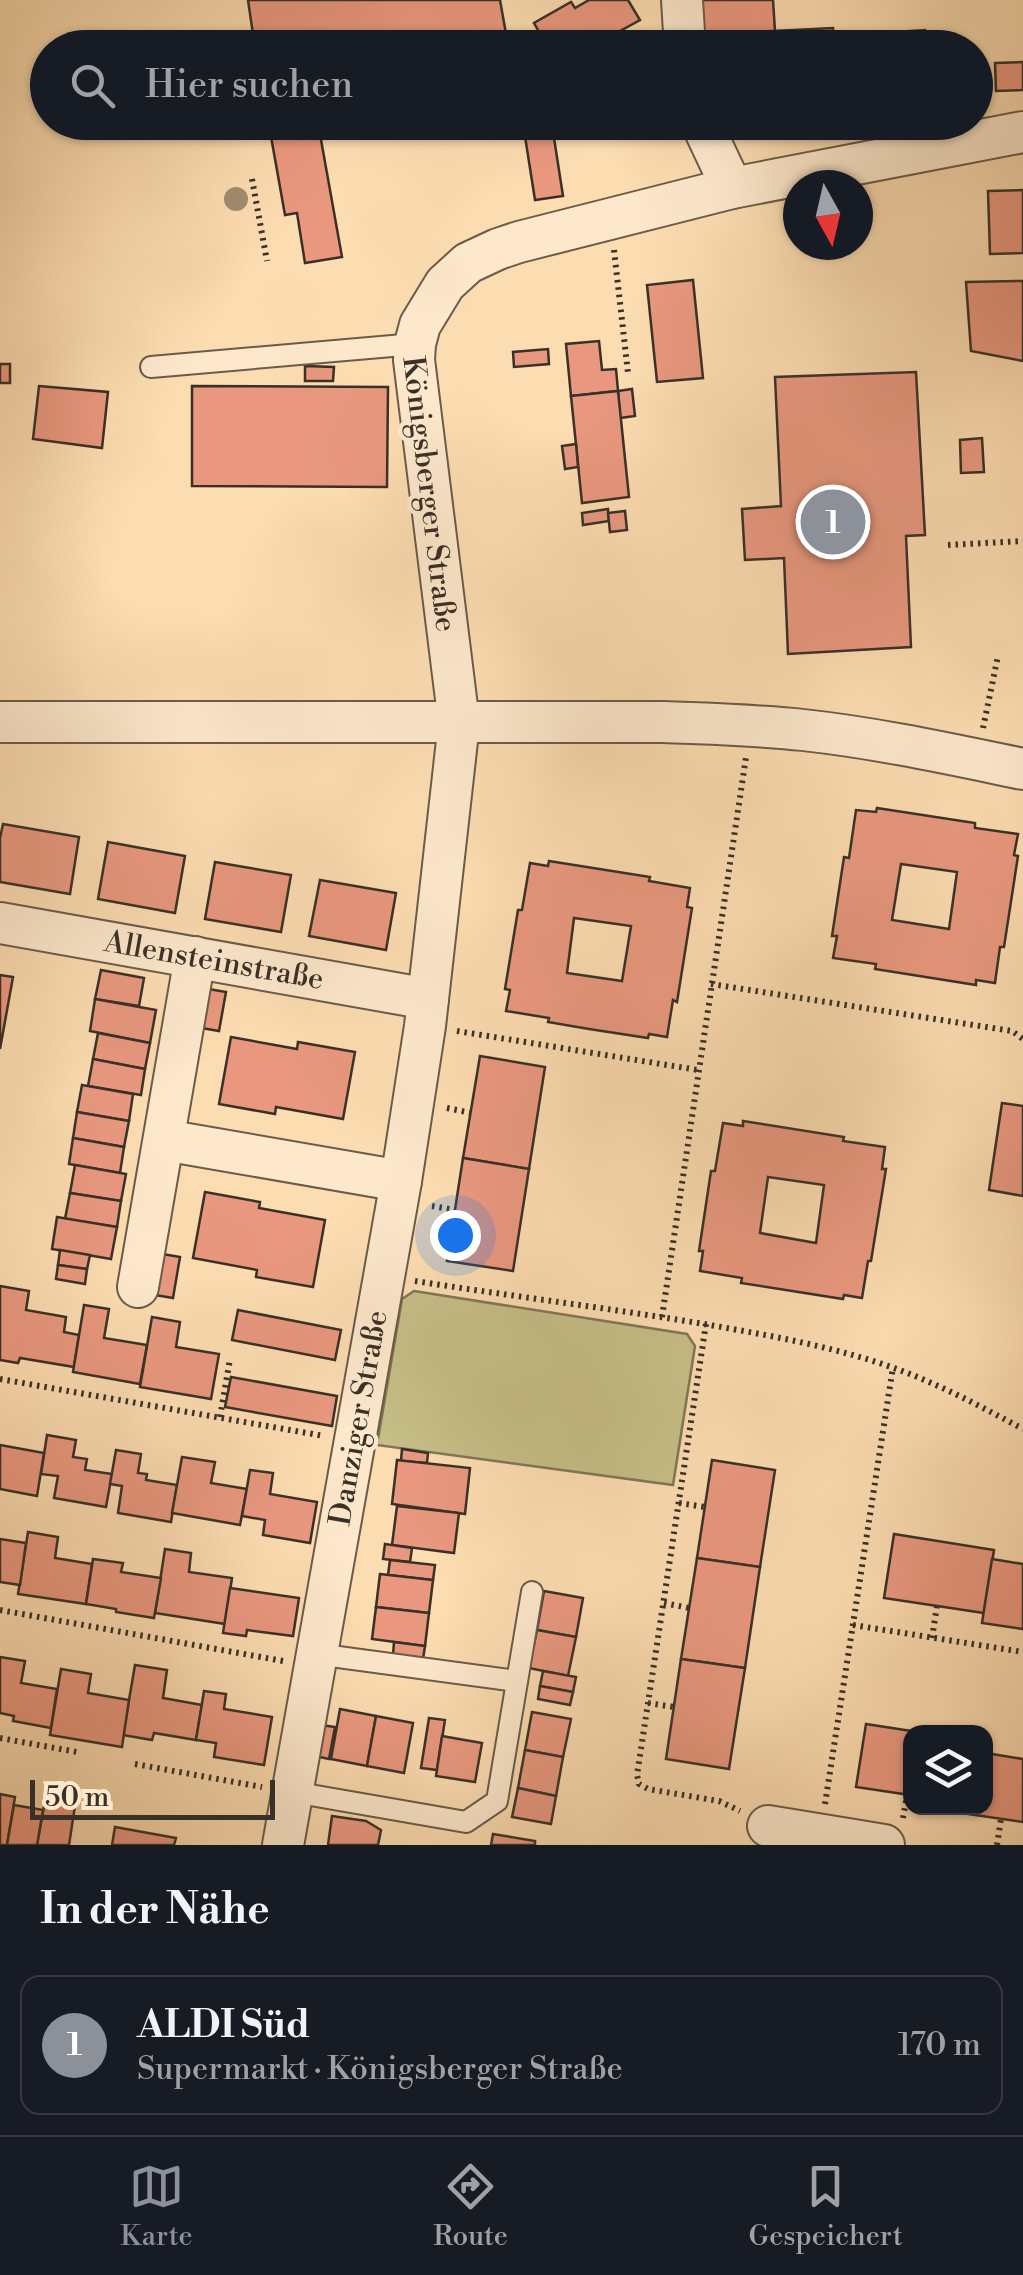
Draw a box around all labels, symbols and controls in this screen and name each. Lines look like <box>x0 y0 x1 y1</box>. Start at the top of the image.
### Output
search box <box>30 30 993 140</box>
icon: search <box>65 58 120 113</box>
text: Hier suchen <box>145 62 353 109</box>
north arrow <box>783 170 873 260</box>
street label: Königsberger Straße <box>393 354 465 634</box>
pin: 1 <box>800 484 866 560</box>
street label: Allensteinstraße <box>100 923 327 999</box>
your location <box>430 1210 481 1261</box>
street label: Danziger Straße <box>321 1307 397 1529</box>
map controls <box>903 1725 993 1815</box>
button: layers <box>903 1725 993 1815</box>
scale bar <box>30 1775 275 1820</box>
text: 50 m <box>45 1780 109 1815</box>
text: In der Nähe <box>40 1884 270 1937</box>
text: ALDI Süd <box>137 2002 310 2049</box>
text: 1 <box>67 2025 82 2065</box>
text: 170 m <box>898 2025 981 2065</box>
text: Supermarkt · Königsberger Straße <box>137 2049 623 2089</box>
tab: Karte <box>120 2159 193 2254</box>
tab: Route <box>433 2159 508 2254</box>
tab: Gespeichert <box>749 2159 903 2254</box>

